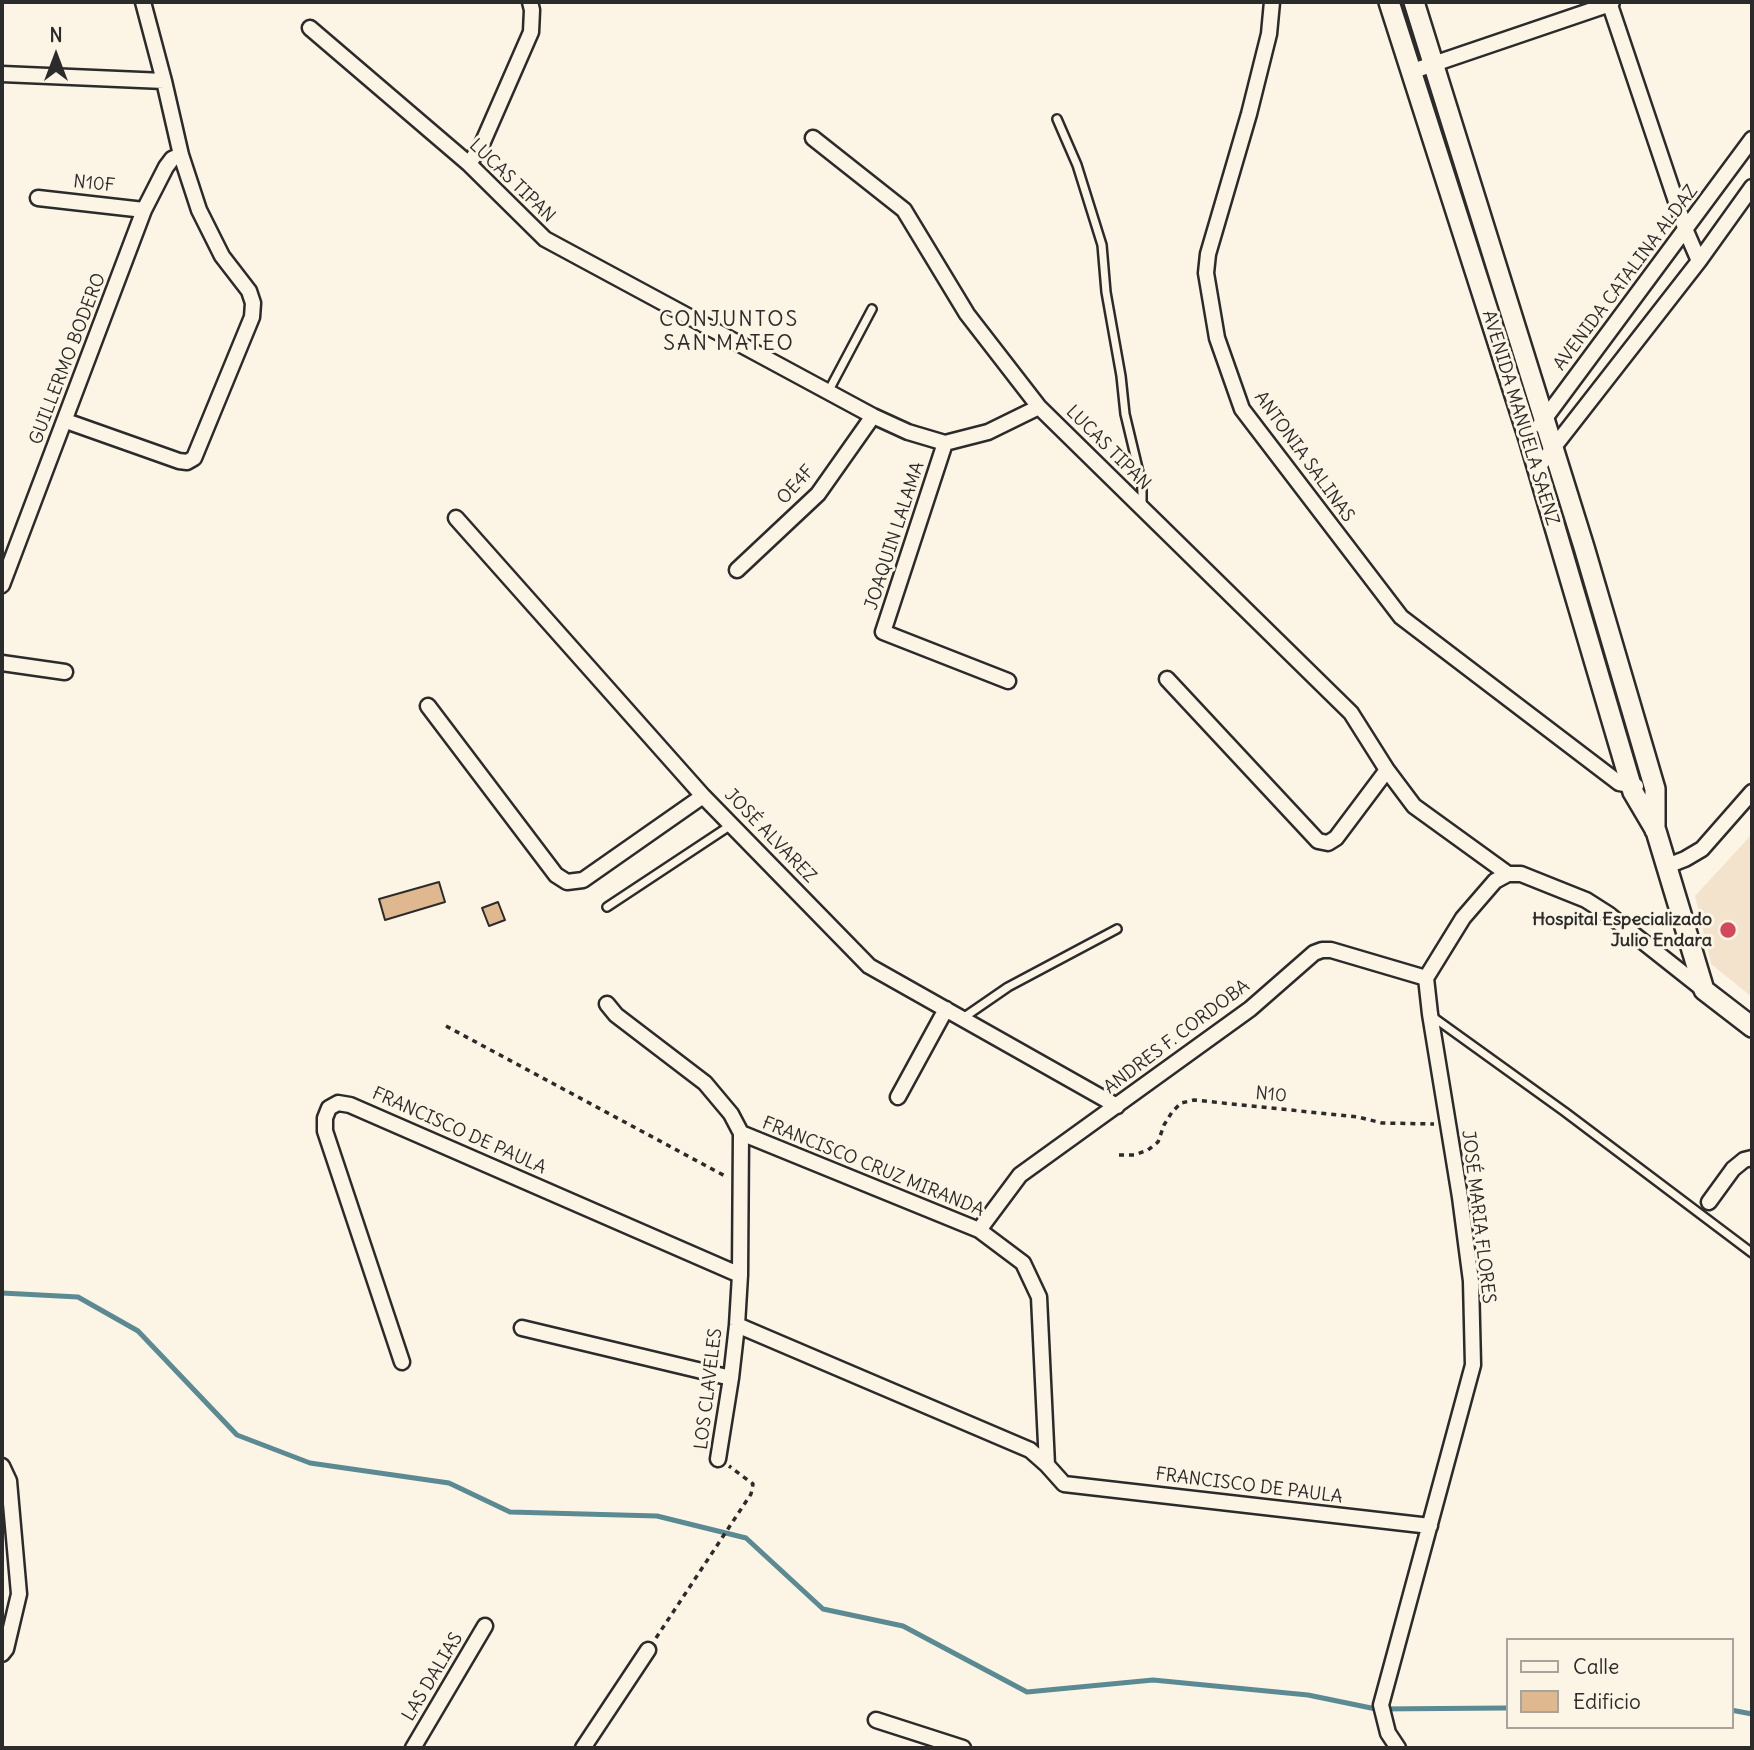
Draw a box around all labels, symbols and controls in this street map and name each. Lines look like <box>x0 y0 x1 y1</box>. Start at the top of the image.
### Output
north arrow <box>21 21 91 91</box>
text: N <box>49 23 63 47</box>
street label: LUCAS TIPAN <box>465 135 559 227</box>
street label: N10F <box>72 171 116 197</box>
street label: AVENIDA CATALINA ALDAZ <box>1549 181 1703 375</box>
street label: GUILLERMO BODERO <box>25 270 111 448</box>
district label: CONJUNTOS SAN MATEO <box>660 307 798 357</box>
street label: AVENIDA MANUELA SAENZ <box>1477 308 1563 528</box>
street label: ANTONIA SALINAS <box>1249 387 1359 527</box>
street label: LUCAS TIPAN <box>1061 401 1155 495</box>
street label: JOAQUIN LALAMA <box>861 459 929 613</box>
street label: OE4F <box>773 461 819 509</box>
street label: JOSÉ ALVAREZ <box>720 784 820 888</box>
place label: Hospital Especializado Julio Endara <box>1532 909 1712 951</box>
marker: Hospital Especializado Julio Endara <box>1718 920 1738 940</box>
street label: ANDRES F. CORDOBA <box>1100 975 1254 1099</box>
street label: FRANCISCO DE PAULA <box>369 1083 549 1179</box>
street label: N10 <box>1254 1083 1288 1107</box>
street label: FRANCISCO CRUZ MIRANDA <box>759 1113 987 1221</box>
street label: JOSÉ MARIA FLORES <box>1457 1129 1499 1305</box>
street label: LOS CLAVELES <box>691 1327 727 1451</box>
street label: FRANCISCO DE PAULA <box>1154 1464 1344 1508</box>
street label: LAS DALIAS <box>398 1629 468 1725</box>
legend <box>1506 1638 1733 1729</box>
text: Calle <box>1573 1653 1619 1680</box>
text: Edificio <box>1573 1688 1641 1715</box>

